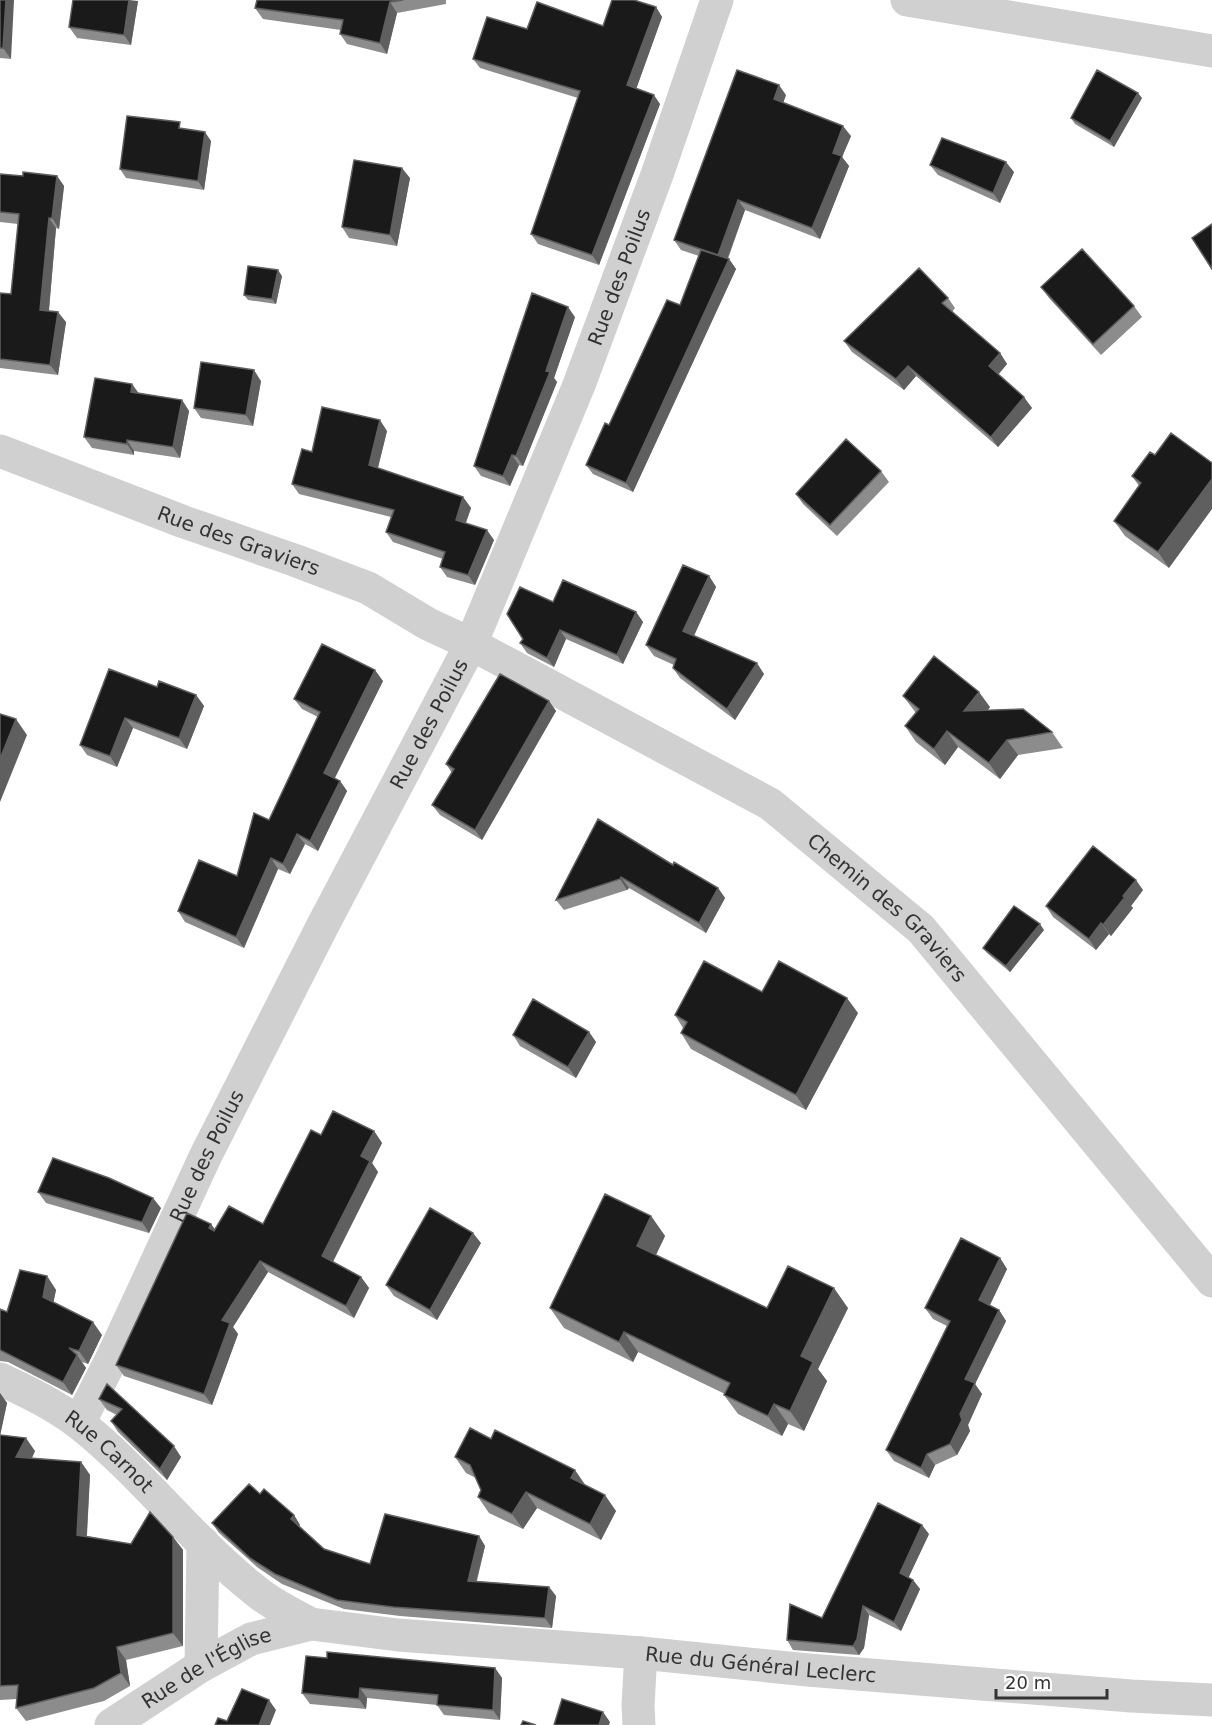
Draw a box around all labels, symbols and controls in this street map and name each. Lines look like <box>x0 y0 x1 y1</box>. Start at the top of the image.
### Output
street label: Rue des Poilus <box>583 205 655 349</box>
street label: Rue des Graviers <box>154 501 323 581</box>
street label: Rue des Poilus <box>385 655 473 793</box>
street label: Chemin des Graviers <box>803 828 972 987</box>
street label: Rue des Poilus <box>165 1086 249 1226</box>
street label: Rue Carnot <box>60 1405 159 1498</box>
street label: Rue de l'Église <box>137 1622 274 1714</box>
street label: Rue du Général Leclerc <box>644 1641 877 1687</box>
scale bar <box>996 1662 1107 1700</box>
text: 20 m <box>1005 1672 1051 1693</box>

